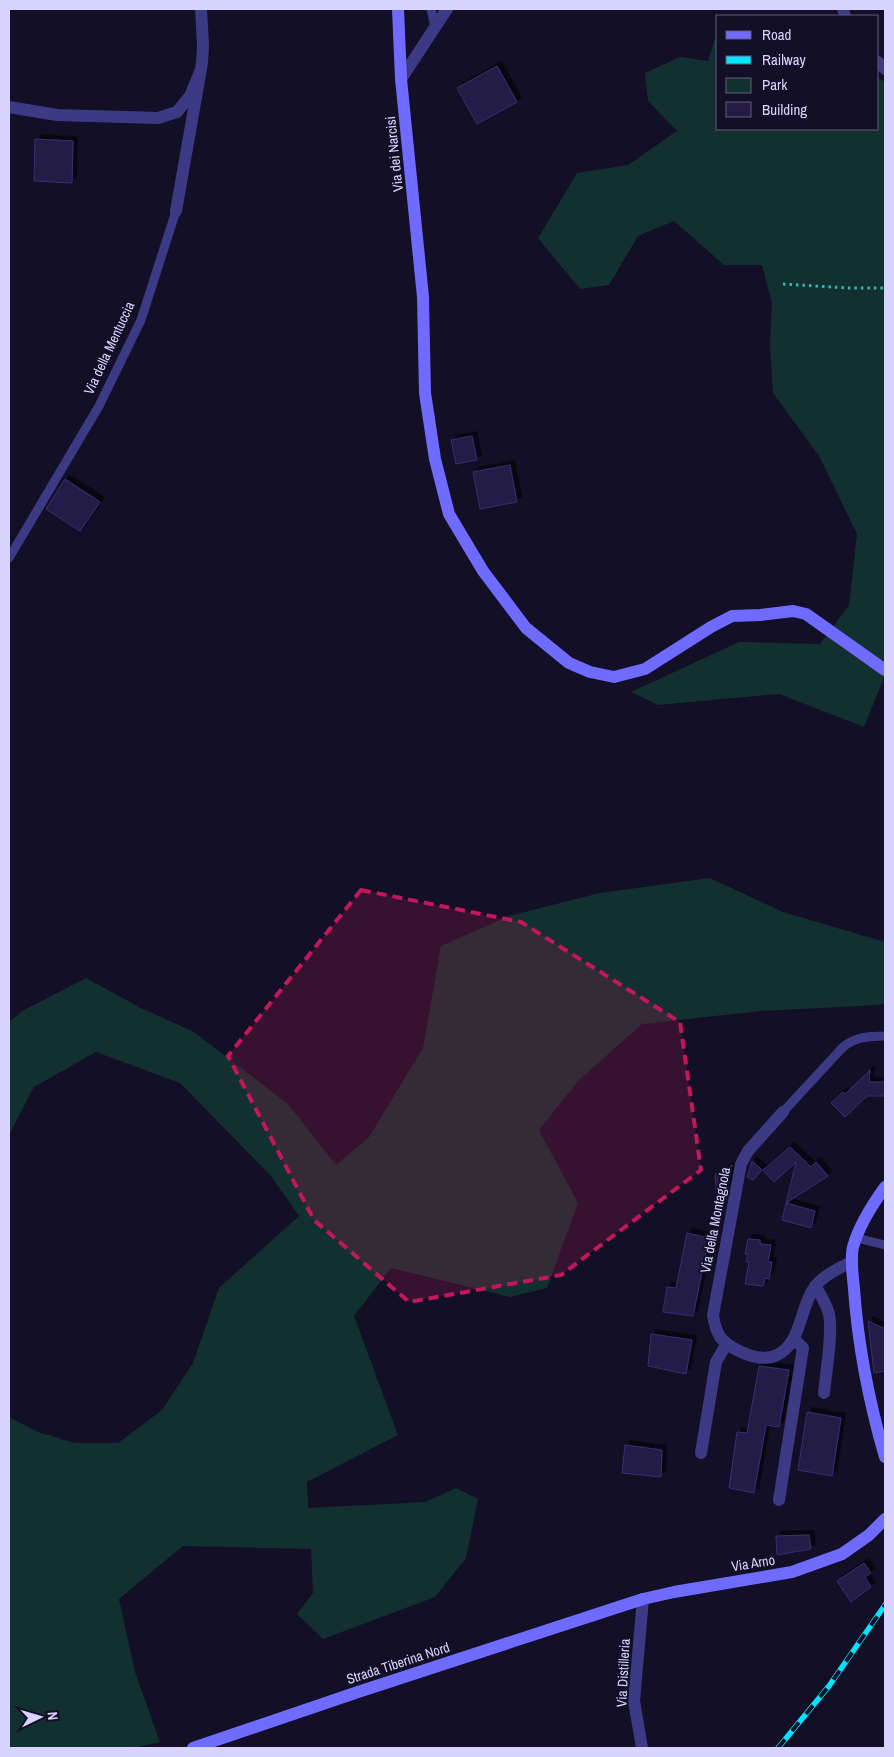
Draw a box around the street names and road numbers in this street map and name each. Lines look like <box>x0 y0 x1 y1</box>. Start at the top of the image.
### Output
street label: Via dei Narcisi <box>381 115 407 193</box>
street label: Via della Mentuccia <box>80 298 139 397</box>
street label: Via della Montagnola <box>696 1165 734 1275</box>
street label: Via Arno <box>730 1551 776 1575</box>
street label: Strada Tiberina Nord <box>344 1638 452 1688</box>
street label: Via Distilleria <box>612 1638 634 1708</box>

